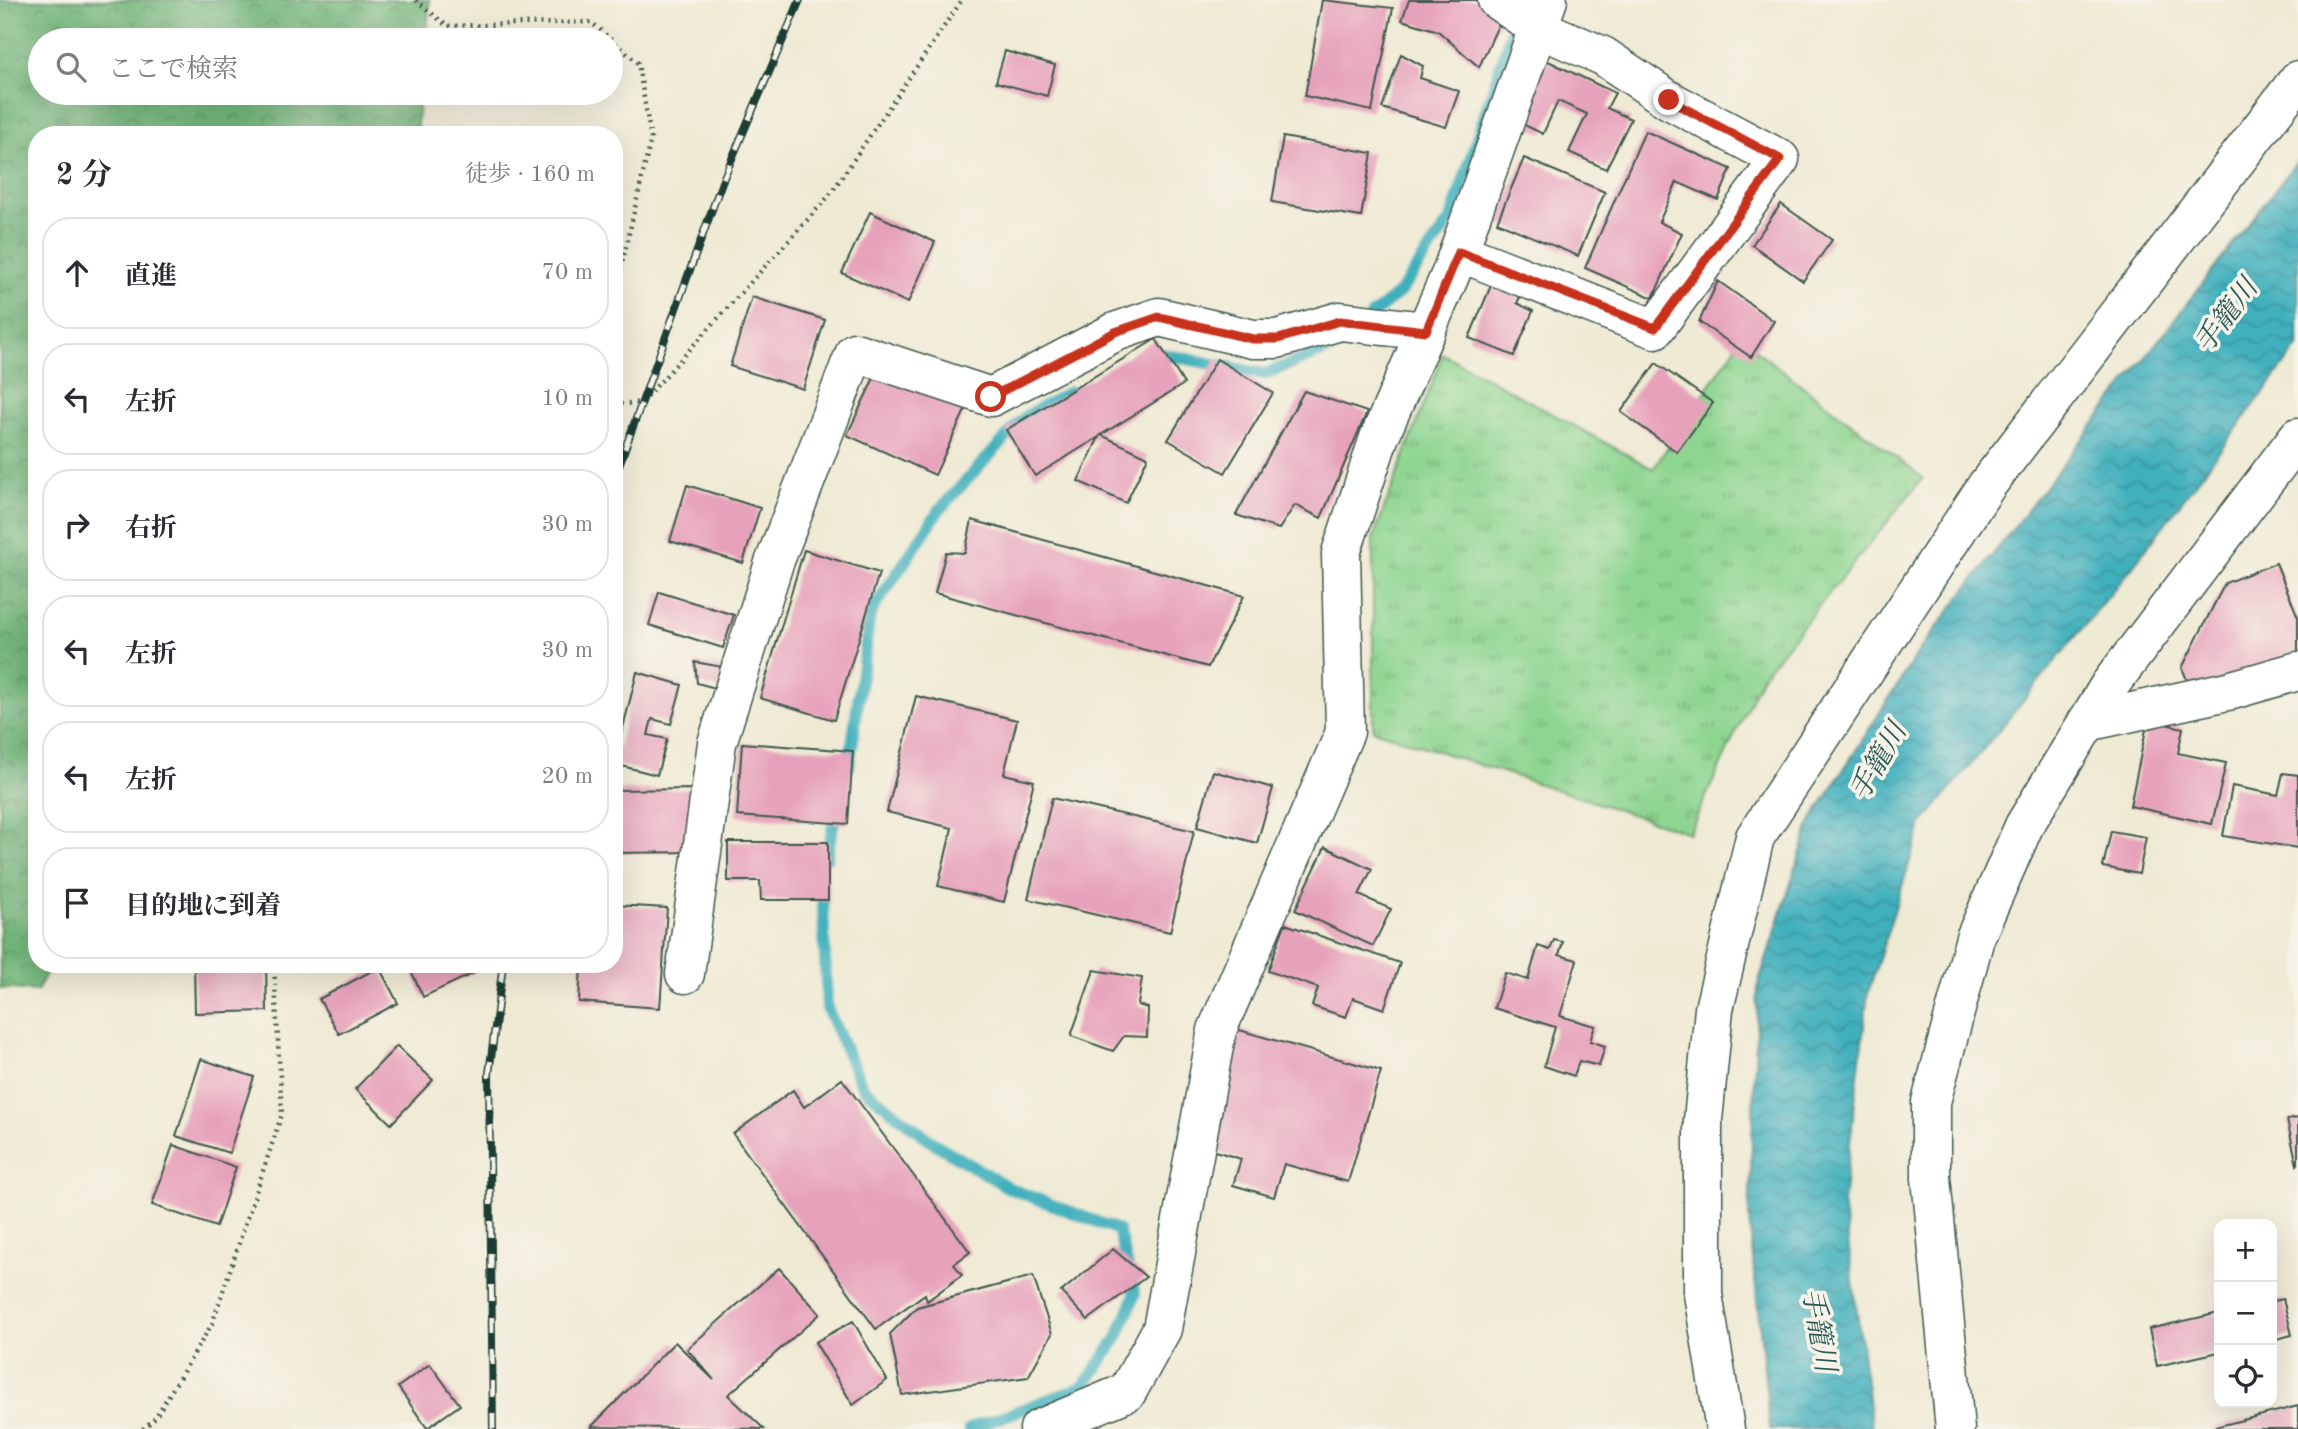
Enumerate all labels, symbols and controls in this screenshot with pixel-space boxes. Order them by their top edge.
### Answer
search box [28,28,623,105]
icon: search [52,48,90,86]
text: ここで検索 [108,57,238,83]
route end [1653,84,1684,115]
text: 2 分 [56,161,112,191]
text: 徒歩 · 160 m [465,163,595,186]
icon: ahead [58,254,96,292]
text: 70 m [542,261,593,284]
text: 直進 [125,264,177,290]
water label: 手籠川 [2189,271,2266,359]
icon: left [58,380,96,418]
route start [975,381,1006,412]
text: 10 m [542,387,593,410]
text: 左折 [125,390,177,416]
icon: right [58,506,96,544]
text: 30 m [542,513,593,536]
text: 右折 [125,516,177,542]
icon: left [58,632,96,670]
text: 30 m [542,639,593,662]
text: 左折 [125,642,177,668]
water label: 手籠川 [1844,715,1914,806]
icon: left [58,758,96,796]
text: 20 m [542,765,593,788]
text: 左折 [125,768,177,794]
icon: arrive [58,884,96,922]
text: 目的地に到着 [125,894,281,920]
map controls [2214,1219,2277,1408]
button: + [2214,1219,2277,1282]
button: − [2214,1282,2277,1345]
water label: 手籠川 [1796,1286,1842,1377]
button: locate [2214,1345,2277,1408]

